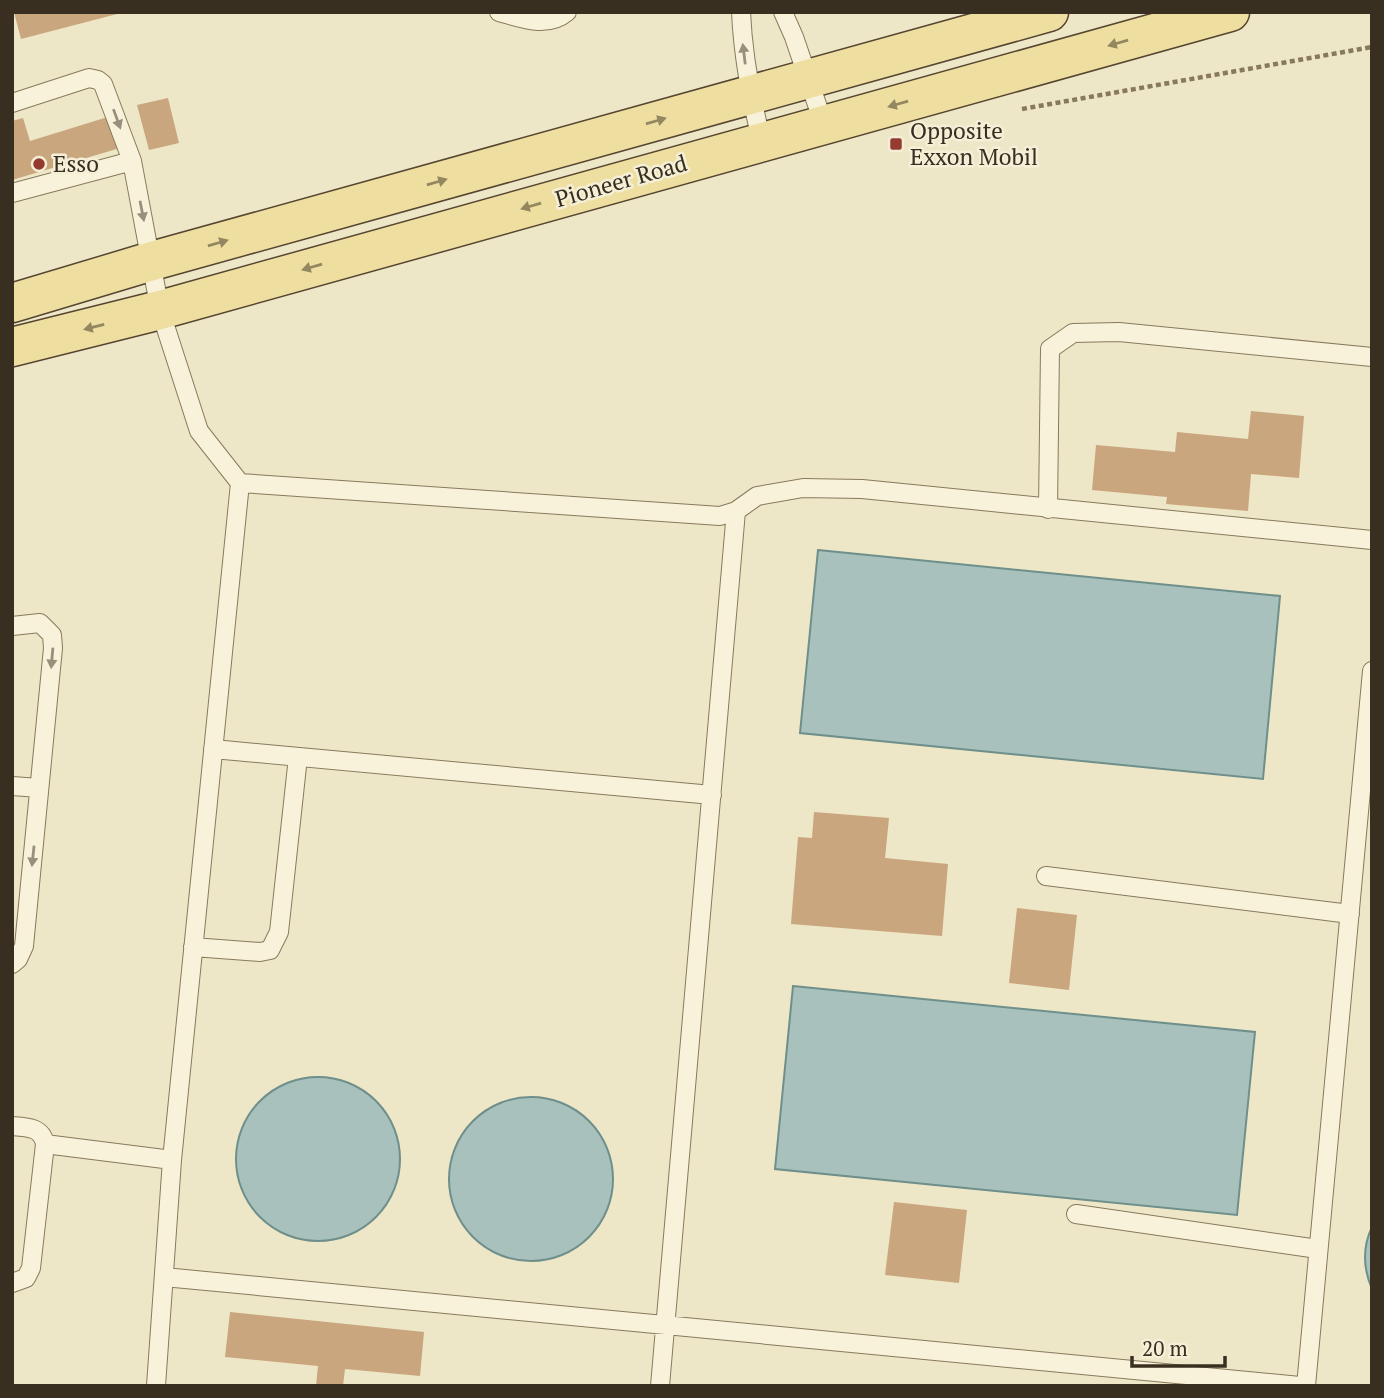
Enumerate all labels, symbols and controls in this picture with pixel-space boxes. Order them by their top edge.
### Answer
one-way arrow [1106,38,1128,49]
one-way arrow [738,43,749,65]
one-way arrow [887,99,909,110]
one-way arrow [112,109,123,130]
one-way arrow [645,115,667,126]
place label: Opposite Exxon Mobil [910,115,1038,172]
marker: Opposite Exxon Mobil [888,136,904,152]
street label: Pioneer Road [551,147,691,214]
place label: Esso [53,148,99,179]
marker: Esso [31,156,47,172]
one-way arrow [427,176,448,186]
one-way arrow [137,200,148,222]
one-way arrow [521,202,542,212]
one-way arrow [208,237,229,247]
one-way arrow [301,263,322,273]
one-way arrow [83,322,105,333]
one-way arrow [46,648,57,670]
one-way arrow [27,846,38,868]
scale bar [1132,1324,1225,1368]
text: 20 m [1142,1334,1188,1362]

